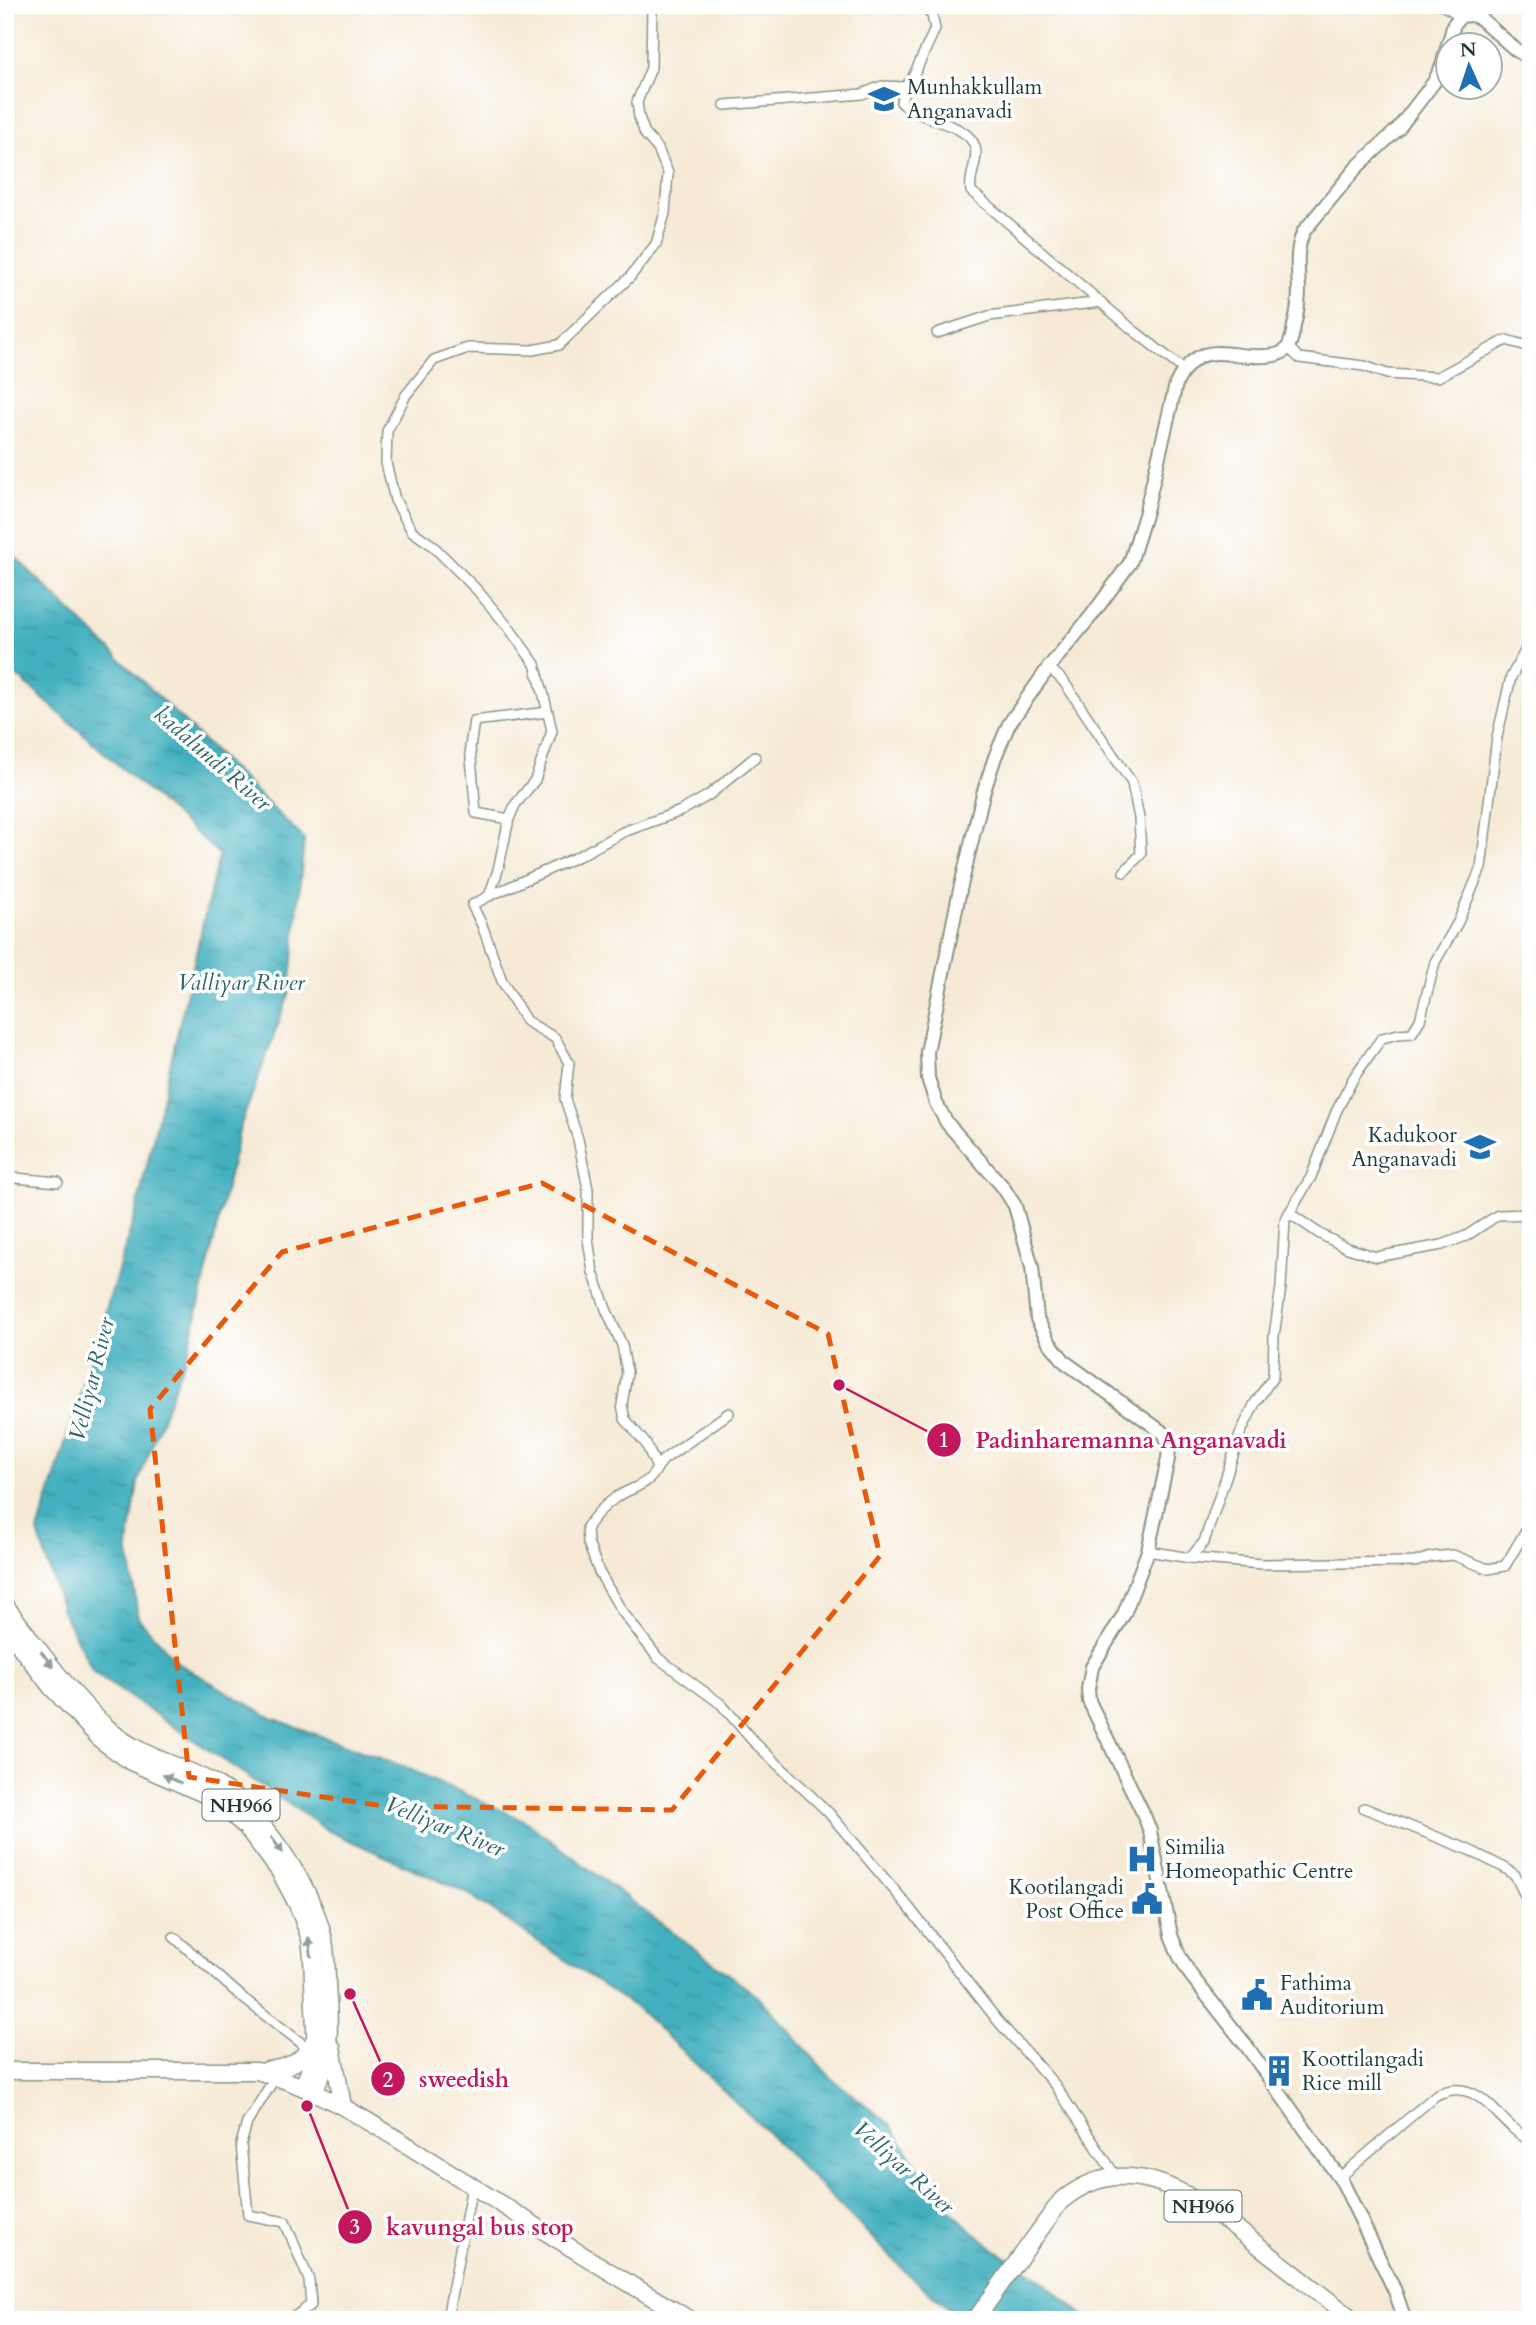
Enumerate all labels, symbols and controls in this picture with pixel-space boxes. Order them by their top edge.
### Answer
north arrow [1434,32,1504,102]
text: N [1459,37,1478,63]
place label: Munhakkullam Anganavadi [907,73,1043,126]
school or university icon: Munhakkullam Anganavadi [867,82,901,116]
water label: kadalundi River [148,699,279,819]
water label: Valliyar River [177,967,306,998]
place label: Kadukoor Anganavadi [1351,1121,1457,1174]
school or university icon: Kadukoor Anganavadi [1463,1130,1497,1164]
water label: Velliyar River [61,1313,122,1444]
callout: Padinharemanna Anganavadi [926,1418,1300,1462]
text: Padinharemanna Anganavadi [975,1425,1287,1456]
text: 1 [939,1426,949,1455]
one-way arrow [39,1650,54,1668]
one-way arrow [161,1773,182,1784]
water label: Velliyar River [380,1788,511,1865]
road number: NH966 [202,1789,280,1820]
place label: Similia Homeopathic Centre [1165,1833,1353,1886]
one-way arrow [269,1836,283,1854]
hospital icon: Similia Homeopathic Centre [1125,1842,1159,1876]
place label: Kootilangadi Post Office [1009,1873,1124,1926]
public building icon: Kootilangadi Post Office [1130,1882,1164,1916]
one-way arrow [304,1936,315,1958]
place label: Fathima Auditorium [1280,1969,1385,2022]
public building icon: Fathima Auditorium [1240,1978,1274,2012]
place label: Koottilangadi Rice mill [1302,2045,1424,2098]
building icon: Koottilangadi Rice mill [1262,2054,1296,2088]
callout: sweedish [370,2057,524,2101]
text: sweedish [419,2064,509,2095]
text: 2 [383,2066,394,2095]
water label: Velliyar River [846,2114,962,2222]
road number: NH966 [1164,2190,1242,2222]
callout: kavungal bus stop [337,2205,588,2249]
text: kavungal bus stop [386,2212,574,2243]
text: 3 [350,2213,360,2242]

